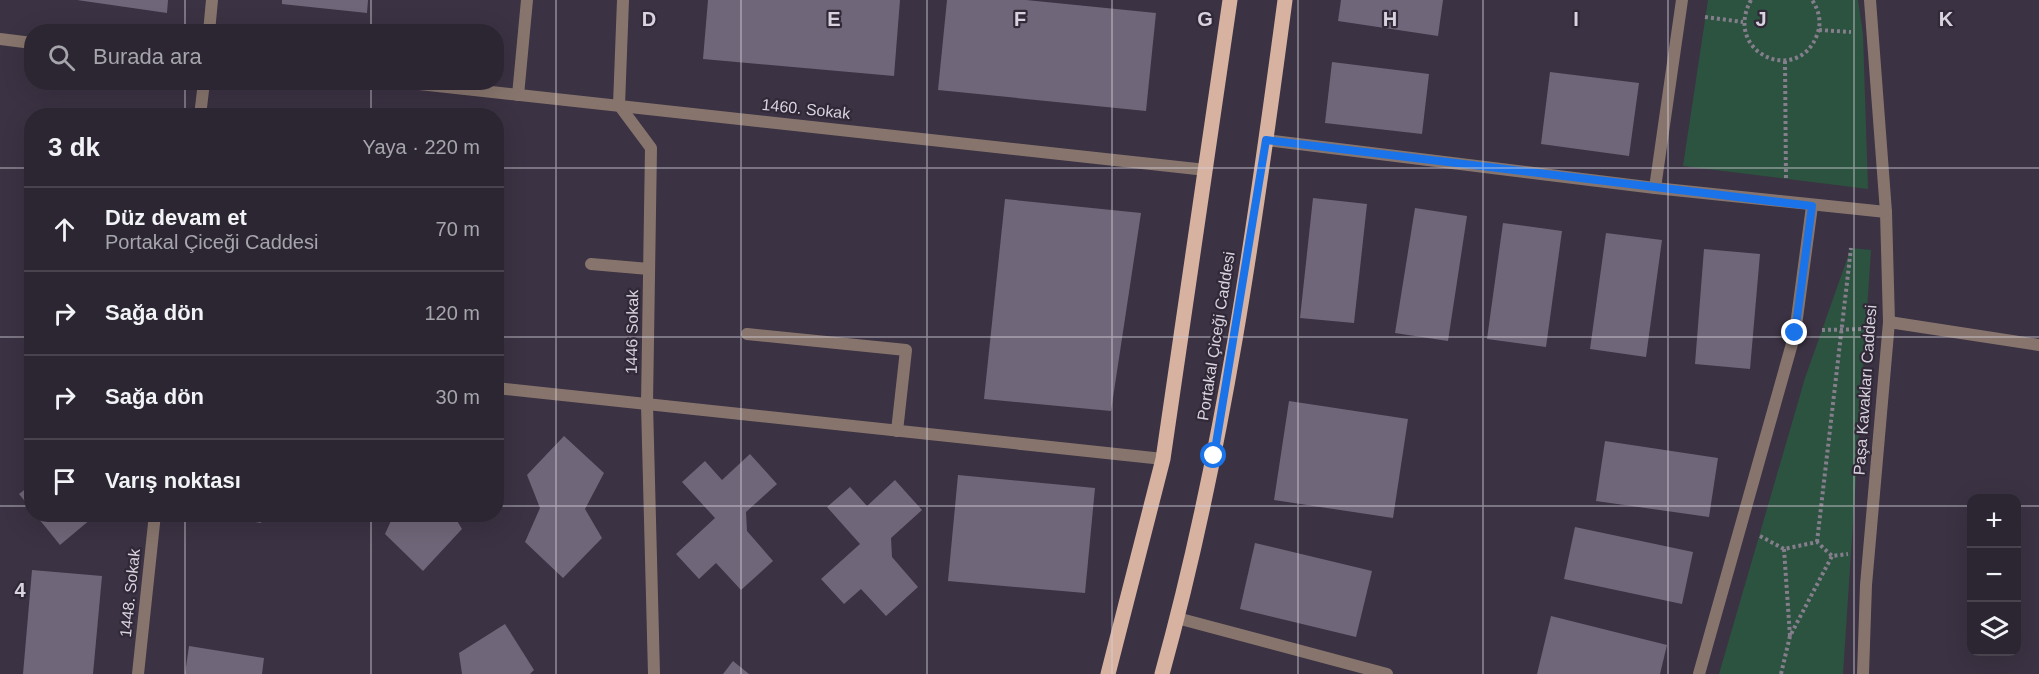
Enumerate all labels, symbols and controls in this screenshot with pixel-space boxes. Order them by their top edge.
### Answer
text: D [642,8,656,30]
text: E [827,8,841,30]
text: F [1014,8,1026,30]
text: G [1197,8,1213,30]
text: H [1383,8,1397,30]
text: I [1573,8,1579,30]
text: J [1755,8,1767,30]
text: K [1939,8,1954,30]
search box [24,24,504,90]
icon: search [45,41,78,74]
text: Burada ara [93,44,202,69]
street label: 1460. Sokak [761,96,852,122]
text: 3 dk [48,132,100,162]
text: Yaya · 220 m [363,136,480,158]
text: Düz devam et [105,205,247,230]
icon: ahead [48,213,81,246]
text: 70 m [436,218,480,240]
text: Portakal Çiceği Caddesi [105,231,318,253]
street label: Portakal Çiceği Caddesi [1194,250,1238,422]
street label: 1446 Sokak [623,289,641,374]
icon: right [48,297,81,330]
text: Sağa dön [105,300,204,325]
text: 120 m [424,302,480,324]
street label: Paşa Kavakları Caddesi [1851,304,1879,476]
route end [1781,319,1807,345]
icon: right [48,381,81,414]
text: Sağa dön [105,384,204,409]
text: 30 m [436,386,480,408]
route start [1200,442,1226,468]
icon: arrive [48,465,81,498]
text: Varış noktası [105,468,241,493]
map controls [1967,494,2021,656]
button: + [1967,494,2021,548]
street label: 1448. Sokak [117,547,143,638]
button: − [1967,548,2021,602]
text: 4 [14,579,26,601]
button: layers [1967,602,2021,656]

